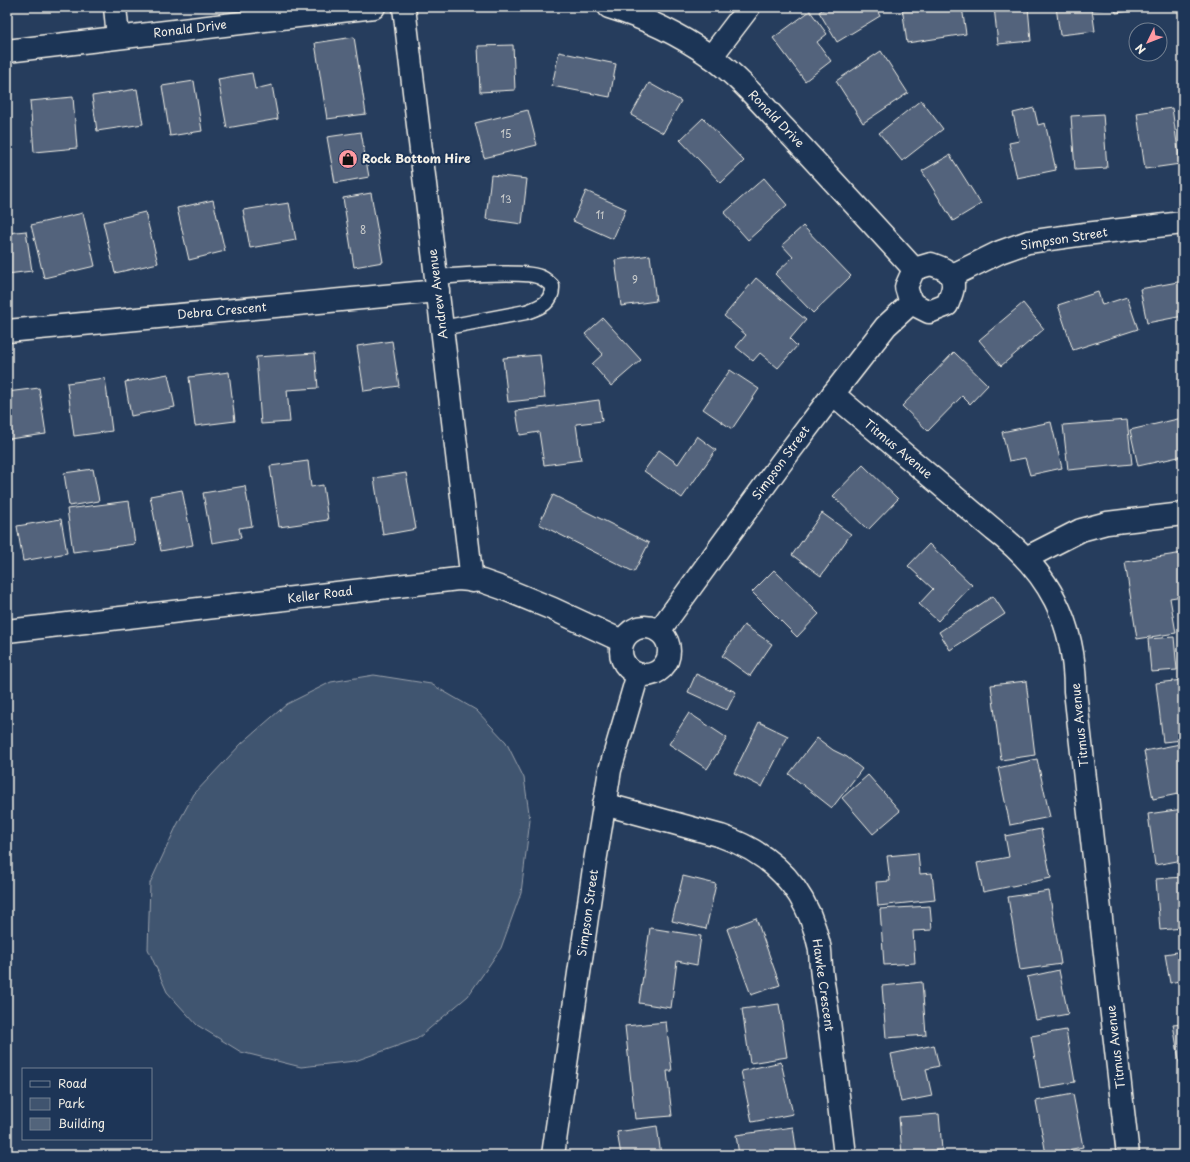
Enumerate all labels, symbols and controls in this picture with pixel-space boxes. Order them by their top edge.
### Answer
street label: Ronald Drive [152,15,228,41]
north arrow [1128,22,1168,62]
text: N [1131,40,1150,58]
street label: Ronald Drive [745,85,809,151]
house number: 15 [501,126,511,141]
shop icon: Rock Bottom Hire [337,148,359,170]
place label: Rock Bottom Hire [362,149,471,167]
house number: 13 [500,191,512,206]
house number: 11 [596,207,604,222]
house number: 8 [360,222,366,237]
street label: Simpson Street [1019,222,1109,254]
street label: Andrew Avenue [423,248,451,340]
house number: 9 [632,272,638,287]
street label: Debra Crescent [177,297,267,323]
street label: Titmus Avenue [861,414,937,482]
street label: Simpson Street [747,422,813,503]
street label: Keller Road [286,581,353,607]
street label: Titmus Avenue [1066,682,1092,768]
street label: Simpson Street [572,868,602,958]
street label: Hawke Crescent [809,937,839,1032]
street label: Titmus Avenue [1101,1004,1129,1090]
legend [22,1068,152,1140]
text: Road [58,1074,87,1092]
text: Park [58,1094,85,1112]
text: Building [58,1114,105,1132]

